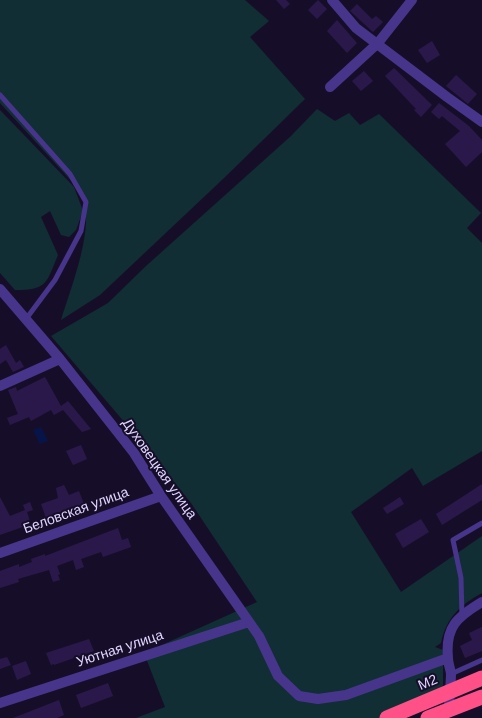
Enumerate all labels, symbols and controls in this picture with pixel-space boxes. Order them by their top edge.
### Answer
street label: Духовецкая улица [118,416,200,522]
street label: Беловская улица [21,484,131,538]
street label: Уютная улица [74,627,166,671]
street label: М2 [416,671,440,695]

